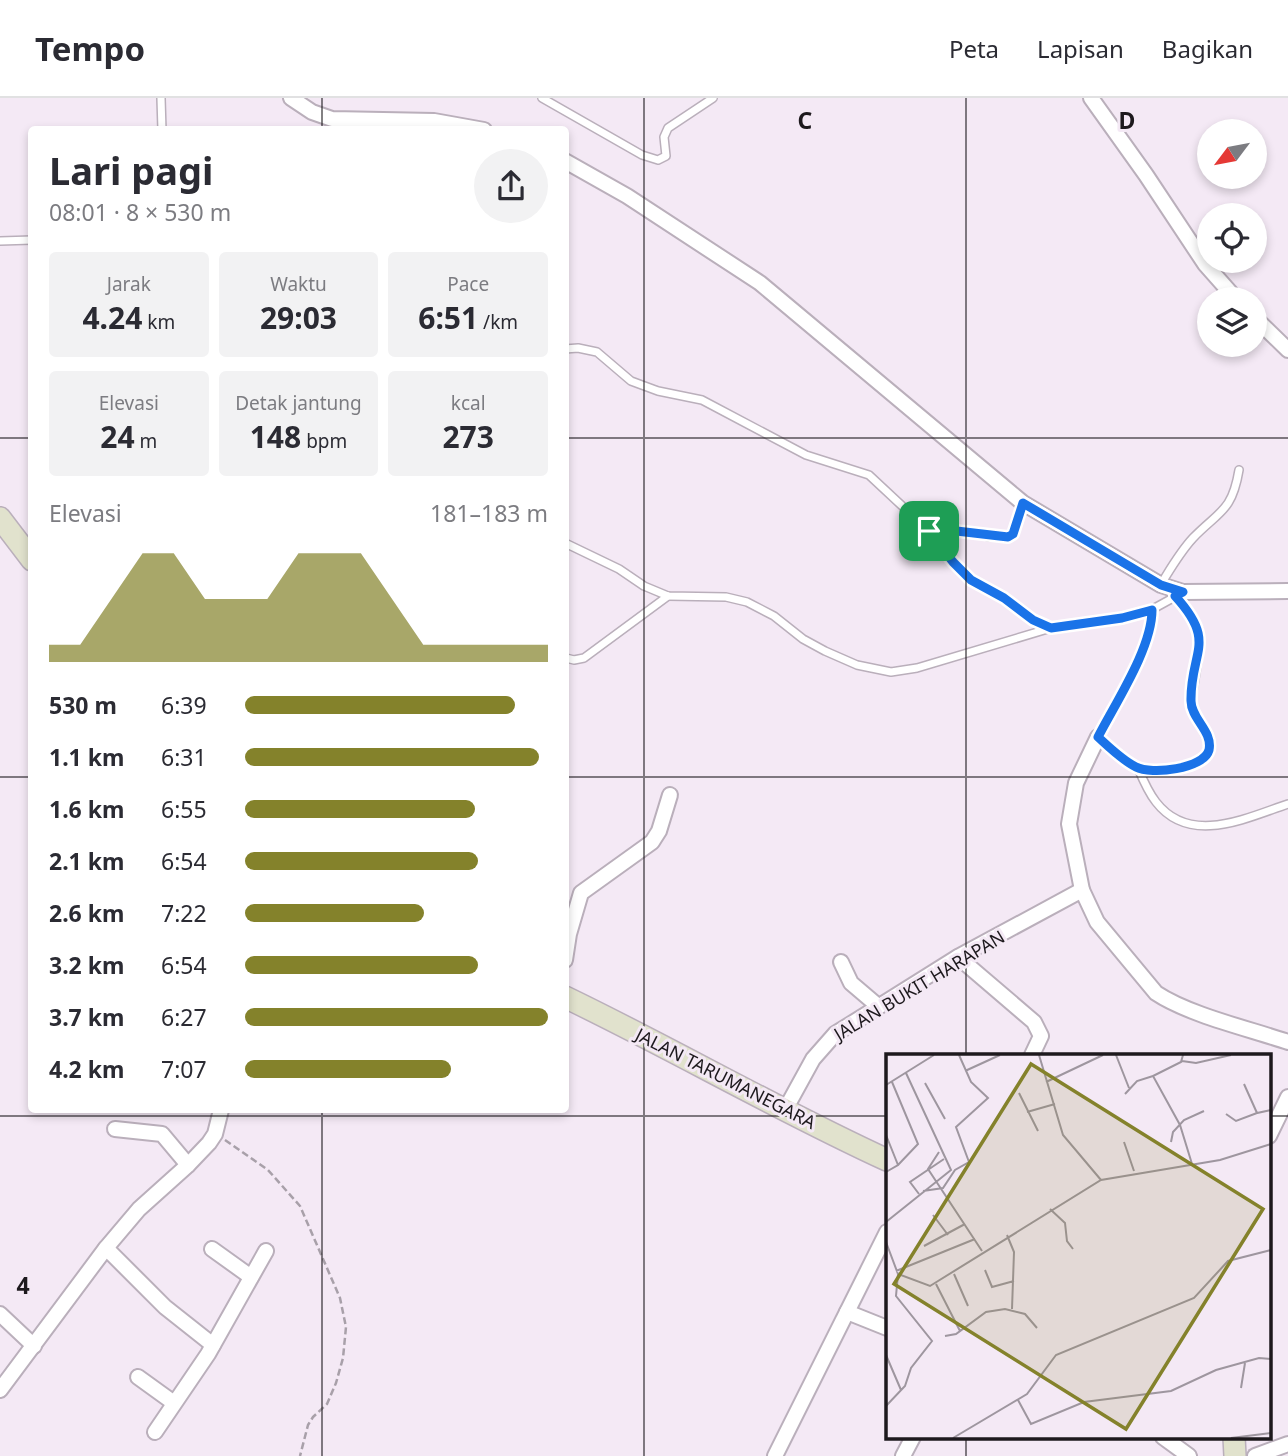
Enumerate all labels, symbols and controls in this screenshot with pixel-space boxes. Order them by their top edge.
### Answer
text: Tempo [35,26,145,71]
text: Peta [949,32,999,65]
text: Lapisan [1037,32,1124,65]
text: Bagikan [1162,32,1253,65]
text: C [798,104,813,136]
text: D [1119,104,1135,136]
north arrow [1197,119,1267,189]
map controls [1197,119,1267,357]
text: Lari pagi [49,144,213,196]
button: share [474,149,548,223]
text: 08:01 · 8 × 530 m [49,196,231,228]
button: locate [1197,203,1267,273]
text: Jarak [107,271,151,297]
text: Waktu [270,271,327,297]
text: Pace [447,271,489,297]
button: layers [1197,287,1267,357]
text: 4.24 [82,297,142,338]
text: 29:03 [260,297,337,338]
text: 6:51 [418,297,478,338]
text: km [142,309,175,335]
text: /km [478,309,518,335]
text: Elevasi [99,390,159,416]
text: Detak jantung [235,390,362,416]
text: kcal [451,390,486,416]
text: 24 [100,416,135,457]
text: 148 [250,416,301,457]
text: 273 [442,416,494,457]
text: m [135,428,157,454]
text: bpm [301,428,347,454]
text: Elevasi [49,497,122,529]
text: 181–183 m [430,497,548,529]
pin [899,501,959,561]
icon: arrive [910,512,948,550]
text: 530 m [49,689,117,721]
text: 6:39 [161,689,207,721]
text: 1.1 km [49,741,124,773]
text: 6:31 [161,741,207,773]
text: 1.6 km [49,793,124,825]
text: 6:55 [161,793,207,825]
text: 2.1 km [49,845,124,877]
text: 6:54 [161,845,207,877]
text: 2.6 km [49,897,124,929]
text: 7:22 [161,897,207,929]
street label: JALAN BUKIT HARAPAN [827,924,1009,1047]
text: 3.2 km [49,949,124,981]
text: 6:54 [161,949,207,981]
text: 3.7 km [49,1001,124,1033]
text: 6:27 [161,1001,207,1033]
street label: JALAN TARUMANEGARA [630,1021,821,1134]
text: 4.2 km [49,1053,124,1085]
text: 7:07 [161,1053,207,1085]
inset map [886,1054,1270,1438]
text: 4 [16,1269,30,1301]

